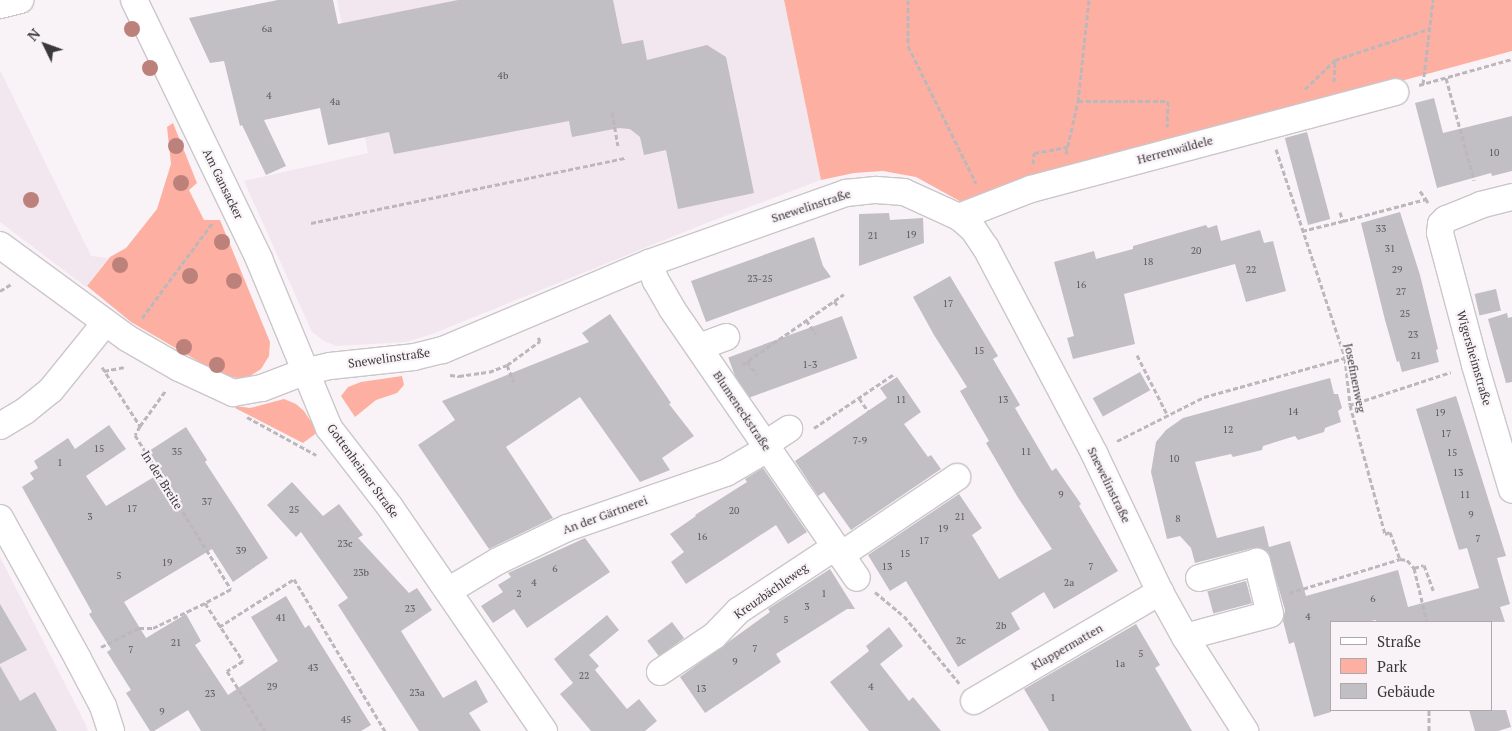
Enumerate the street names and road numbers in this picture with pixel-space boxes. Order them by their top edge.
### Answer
street label: Herrenwäldele [1136,133,1214,167]
street label: Am Gansacker [200,146,246,222]
street label: Snewelinstraße [770,186,852,226]
street label: Wigersheimstraße [1454,309,1494,407]
street label: Josefinenweg [1341,342,1369,414]
street label: Snewelinstraße [347,345,431,371]
street label: Blumeneckstraße [710,368,774,454]
street label: Gottenheimer Straße [324,421,402,521]
street label: Snewelinstraße [1084,445,1134,525]
street label: In der Breite [138,448,186,512]
street label: An der Gärtnerei [561,493,649,537]
street label: Kreuzbächleweg [731,560,811,622]
street label: Klappermatten [1029,621,1105,673]

